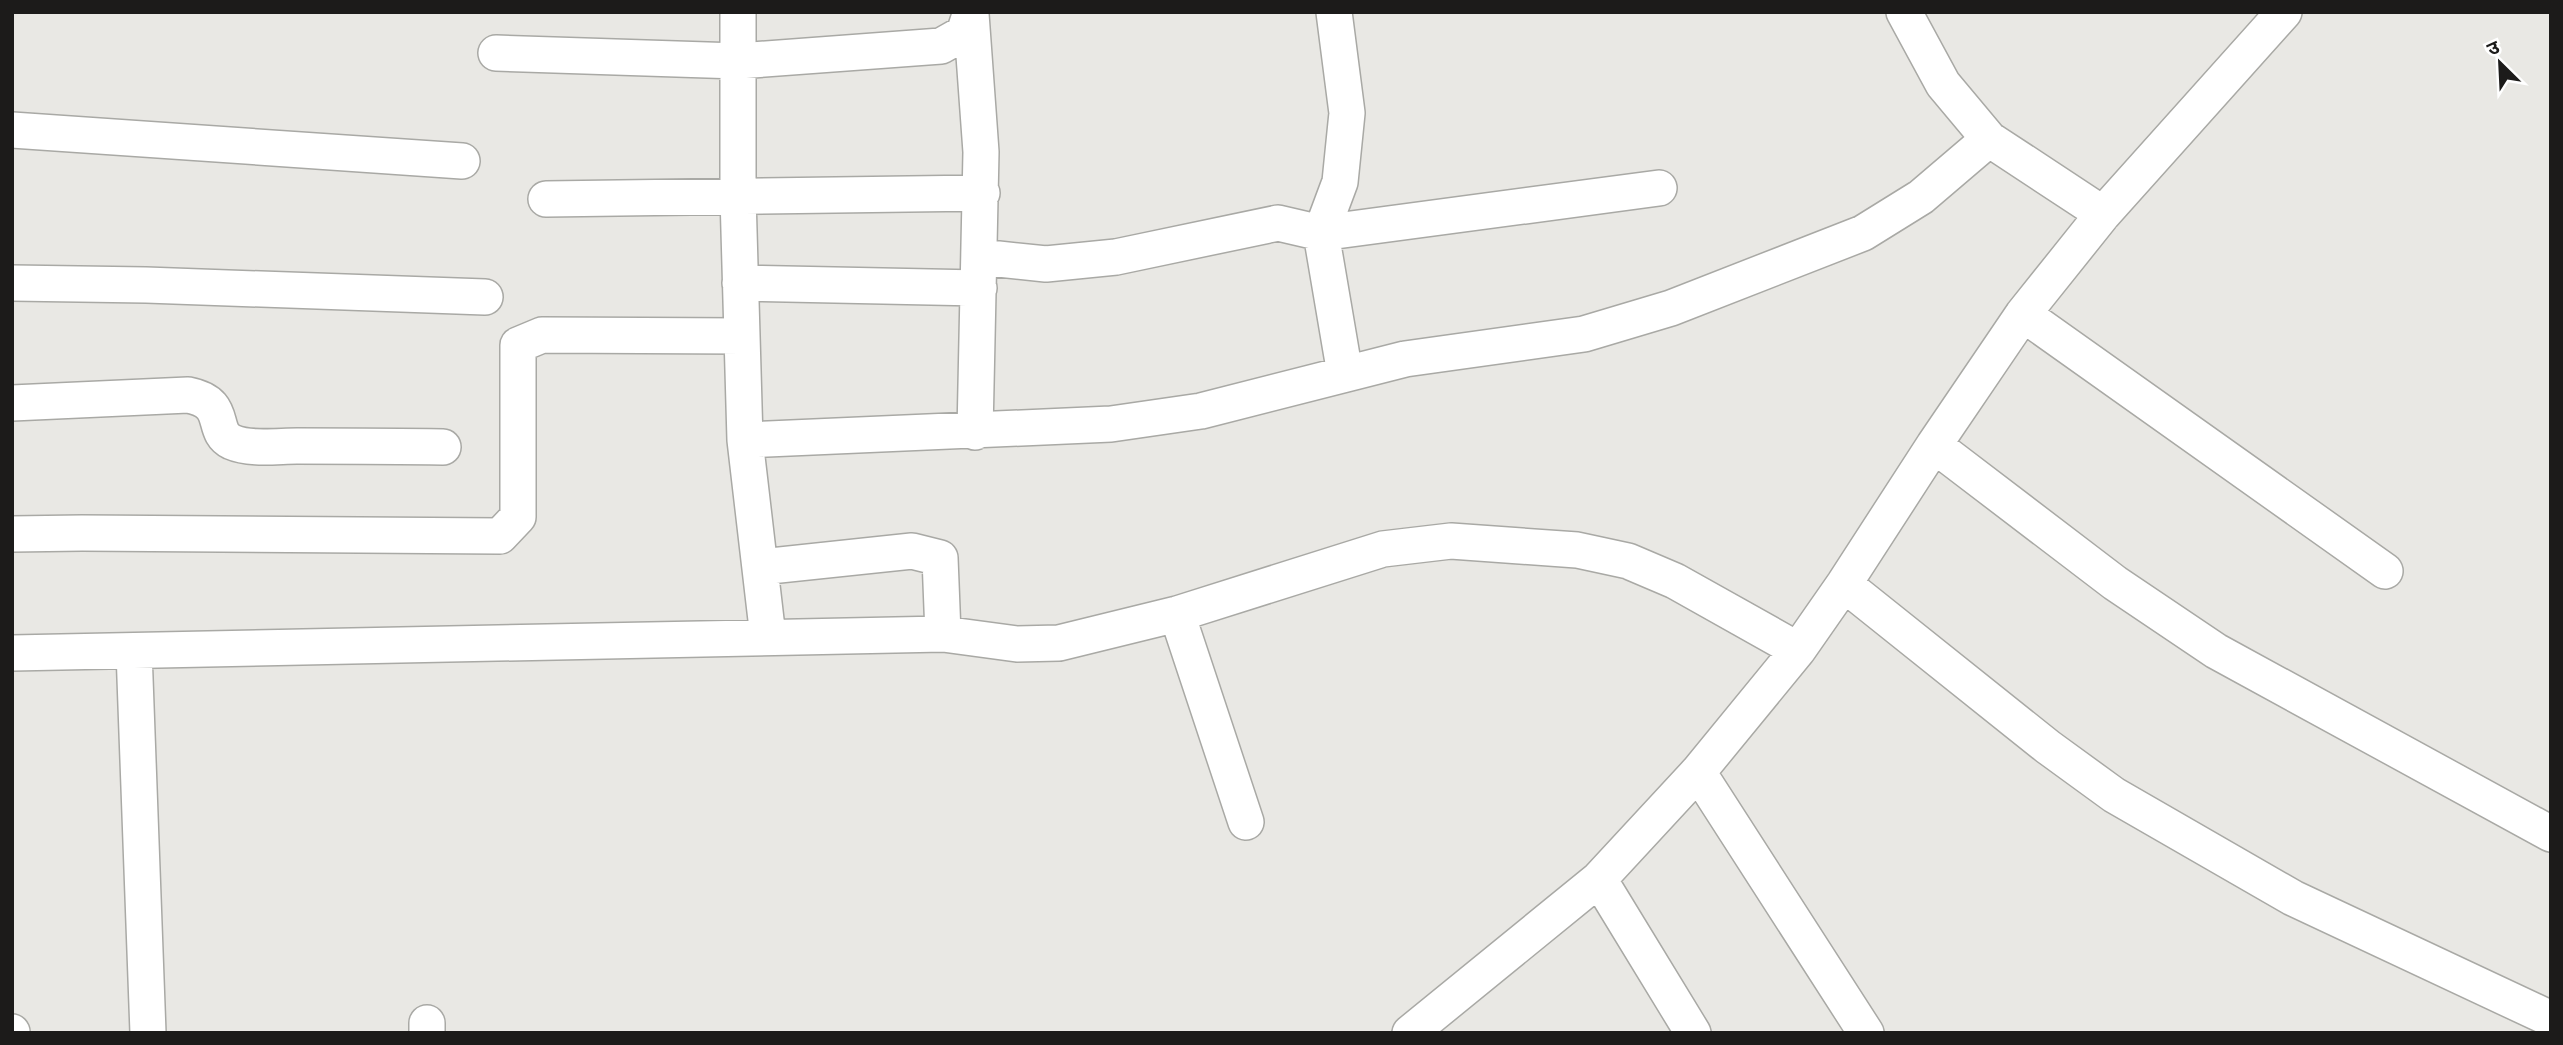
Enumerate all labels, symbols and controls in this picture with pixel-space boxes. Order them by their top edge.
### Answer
north arrow [2465,28,2535,98]
text: उ [2484,35,2504,61]

